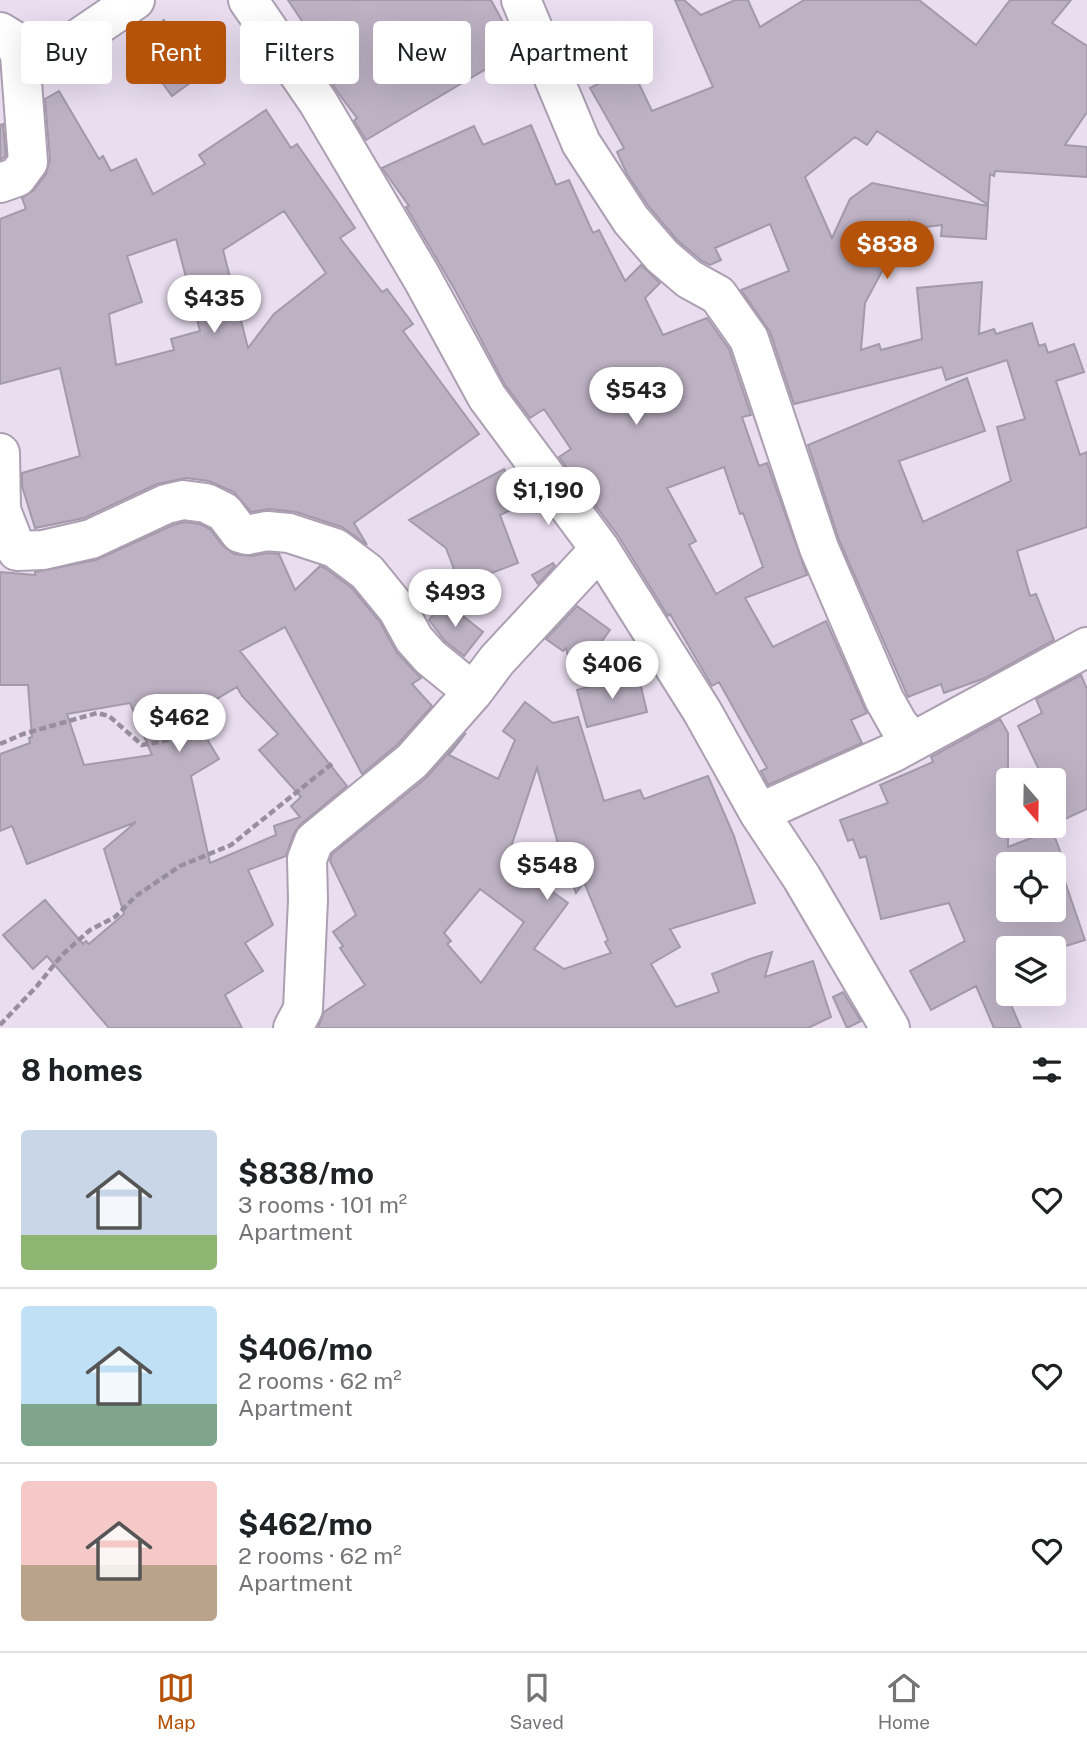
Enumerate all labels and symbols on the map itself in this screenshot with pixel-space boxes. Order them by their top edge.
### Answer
pin: $838 [846,222,928,281]
pin: $435 [173,276,255,335]
pin: $543 [595,368,677,427]
pin: $1,190 [491,468,605,527]
pin: $493 [414,570,496,629]
pin: $406 [571,642,653,701]
pin: $462 [138,694,220,754]
north arrow [996,768,1066,838]
pin: $548 [506,842,588,902]

